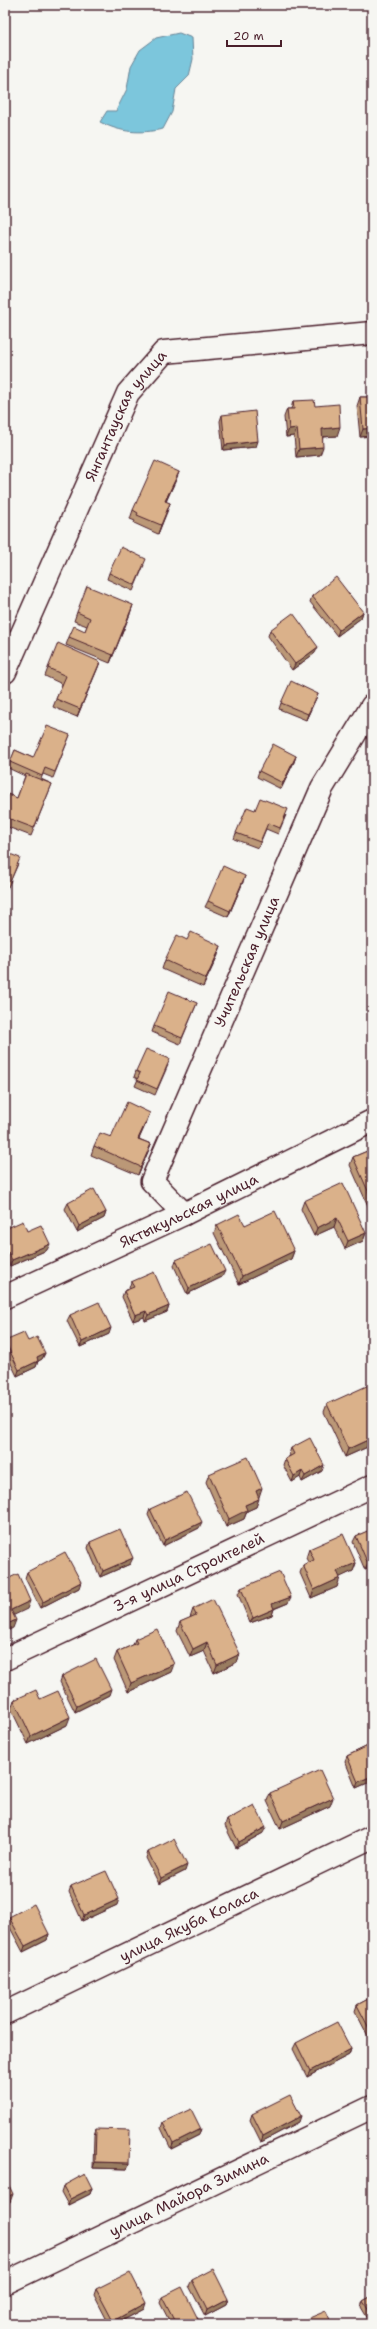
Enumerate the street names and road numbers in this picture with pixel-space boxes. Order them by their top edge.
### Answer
street label: Янгантауская улица [80,345,172,485]
street label: Учительская улица [210,892,284,1030]
street label: Яктыкульская улица [116,1169,262,1252]
street label: 3-я улица Строителей [110,1528,268,1617]
street label: улица Якуба Коласа [116,1883,262,1967]
street label: улица Майора Зимина [106,2148,272,2242]

